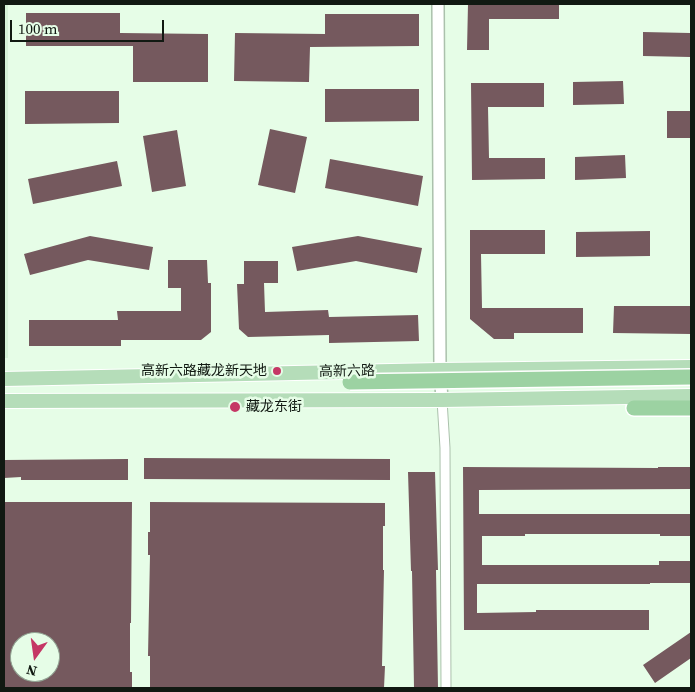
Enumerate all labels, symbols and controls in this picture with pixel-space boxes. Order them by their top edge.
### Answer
scale bar [12,10,166,42]
text: 100 m [18,18,58,39]
place label: 高新六路藏龙新天地 [141,363,267,379]
street label: 高新六路 [319,363,375,381]
marker: 高新六路藏龙新天地 [271,365,283,377]
place label: 藏龙东街 [246,399,302,415]
marker: 藏龙东街 [228,400,242,414]
north arrow [10,632,60,682]
text: N [24,660,39,682]

